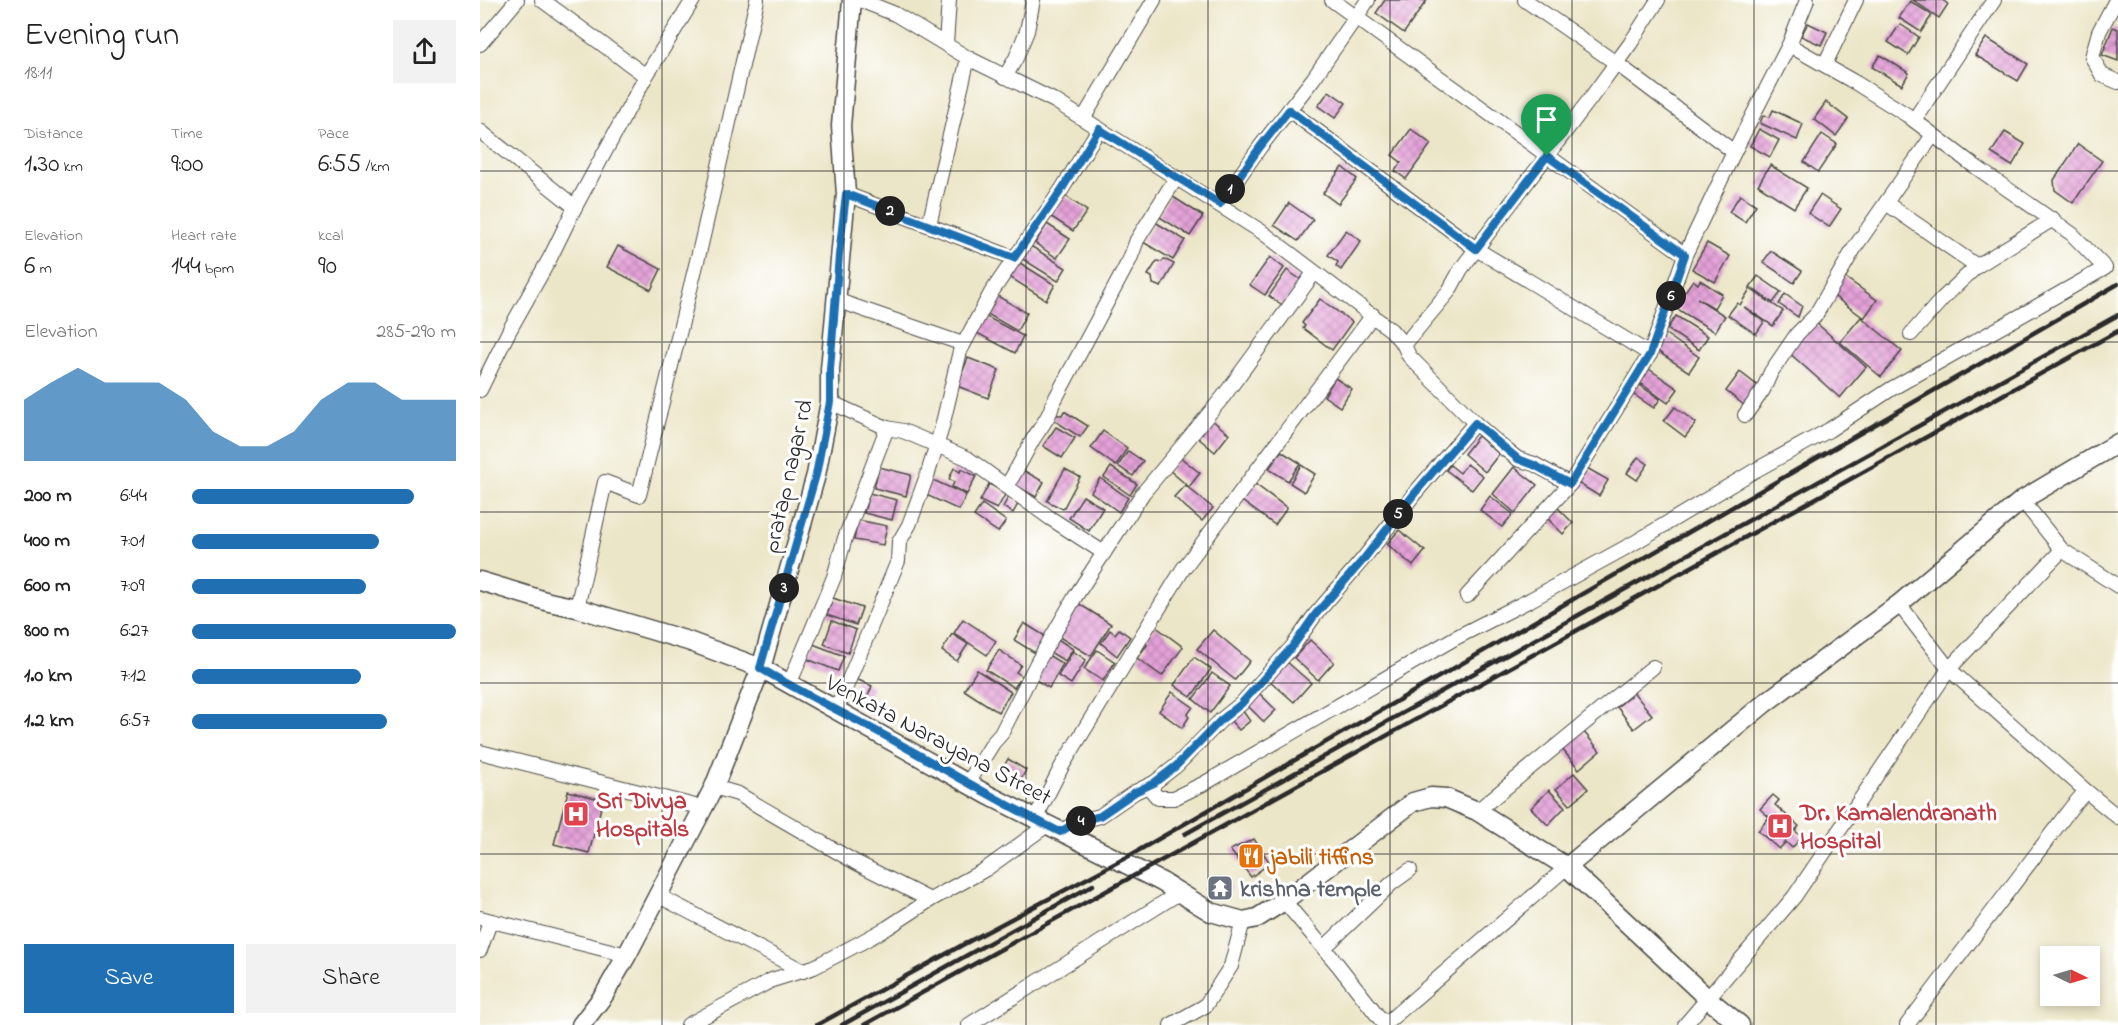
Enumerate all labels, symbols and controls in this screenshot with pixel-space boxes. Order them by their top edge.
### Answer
text: Evening run [24,12,179,60]
button: share [393,20,456,83]
text: 18:11 [24,59,52,88]
pin [1521,94,1572,156]
icon: arrive [1530,103,1563,136]
text: Distance [24,122,83,146]
text: Time [171,122,203,146]
text: Pace [318,122,349,146]
text: 1.30 [24,146,60,184]
text: 9:00 [171,146,204,184]
text: 6:55 [318,146,361,184]
text: km [60,155,83,179]
text: /km [361,155,390,179]
pin: 1 [1215,174,1245,204]
text: 1 [1227,177,1233,201]
pin: 2 [875,196,905,226]
text: 2 [886,199,894,223]
text: Elevation [24,224,83,248]
text: Heart rate [171,224,237,248]
text: kcal [318,224,343,248]
text: 6 [24,248,35,286]
text: 144 [171,248,201,286]
text: 90 [318,248,337,286]
text: m [35,257,52,281]
text: bpm [201,257,234,281]
pin: 6 [1656,281,1686,311]
text: 6 [1667,284,1675,308]
text: Elevation [24,318,98,347]
text: 285–290 m [376,318,456,347]
street label: pratap nagar rd [755,396,824,557]
text: 200 m [24,482,72,511]
text: 6:44 [120,482,147,511]
pin: 5 [1383,499,1413,529]
text: 5 [1393,502,1403,526]
text: 400 m [24,527,70,556]
text: 7:01 [120,527,145,556]
text: 600 m [24,572,71,601]
text: 7:09 [120,572,145,601]
pin: 3 [769,573,799,603]
text: 3 [781,576,787,600]
text: 800 m [24,617,69,646]
text: 6:27 [120,617,149,646]
text: 1.0 km [24,662,72,691]
text: 7:12 [120,662,146,691]
street label: Venkata Narayana Street [817,666,1057,817]
text: 1.2 km [24,707,74,736]
text: 6:57 [120,707,150,736]
place label: Sri Divya Hospitals [596,785,689,848]
place label: Dr. Kamalendranath Hospital [1799,797,1997,860]
hospital icon: Sri Divya Hospitals [561,799,591,829]
pin: 4 [1066,806,1096,836]
text: 4 [1078,809,1084,833]
hospital icon: Dr. Kamalendranath Hospital [1765,811,1795,841]
restaurant icon: jabili tiffins [1236,841,1266,871]
place label: jabili tiffins [1266,841,1374,876]
temple icon: krishna temple [1205,873,1235,903]
place label: krishna temple [1240,873,1382,908]
button: Save [24,944,234,1013]
button: Share [246,944,456,1013]
north arrow [2040,946,2100,1006]
map controls [2040,946,2100,1006]

